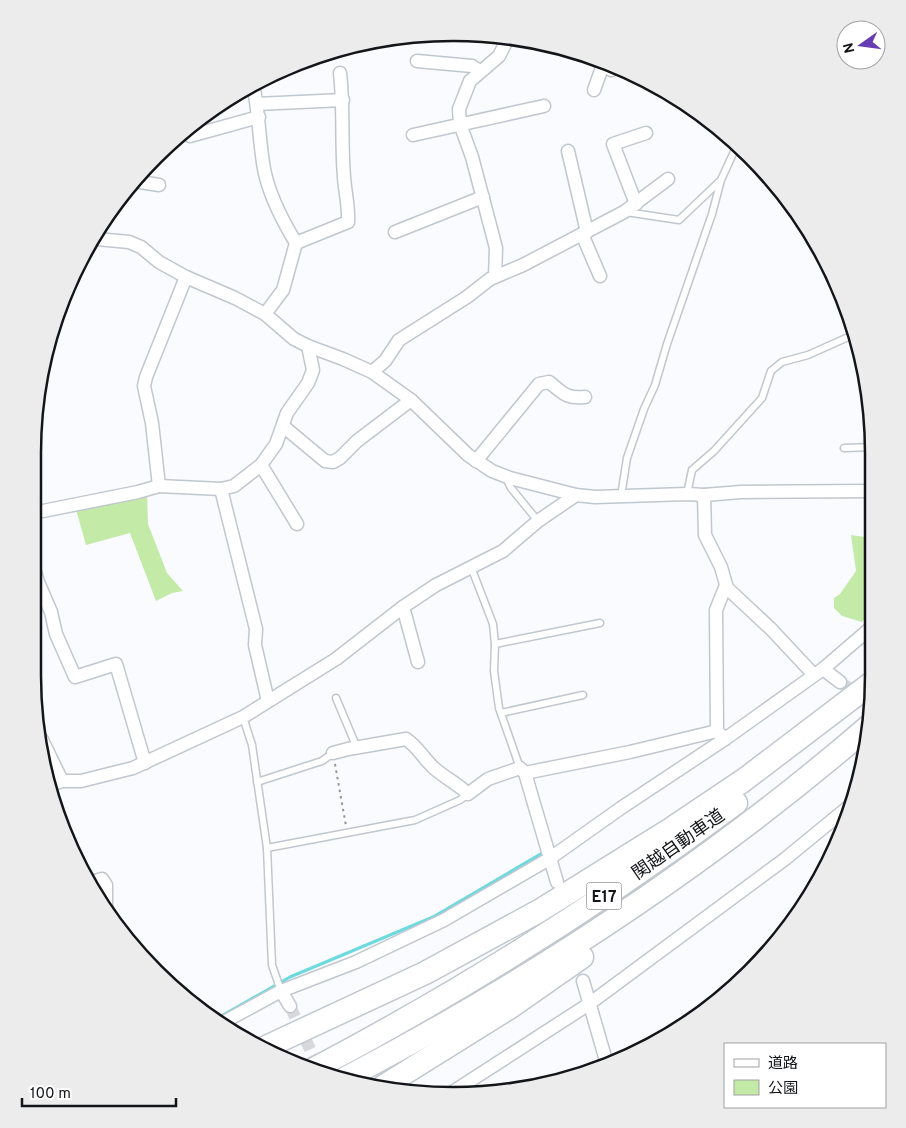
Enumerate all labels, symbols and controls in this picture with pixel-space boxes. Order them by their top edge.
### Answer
north arrow [836,20,886,70]
text: N [840,41,859,55]
street label: 関越自動車道 [628,805,730,886]
road number: E17 [586,882,622,909]
legend [724,1043,886,1108]
text: 道路 [768,1055,798,1074]
scale bar [22,1076,176,1108]
text: 公園 [768,1080,798,1099]
text: 100 m [30,1085,71,1104]

